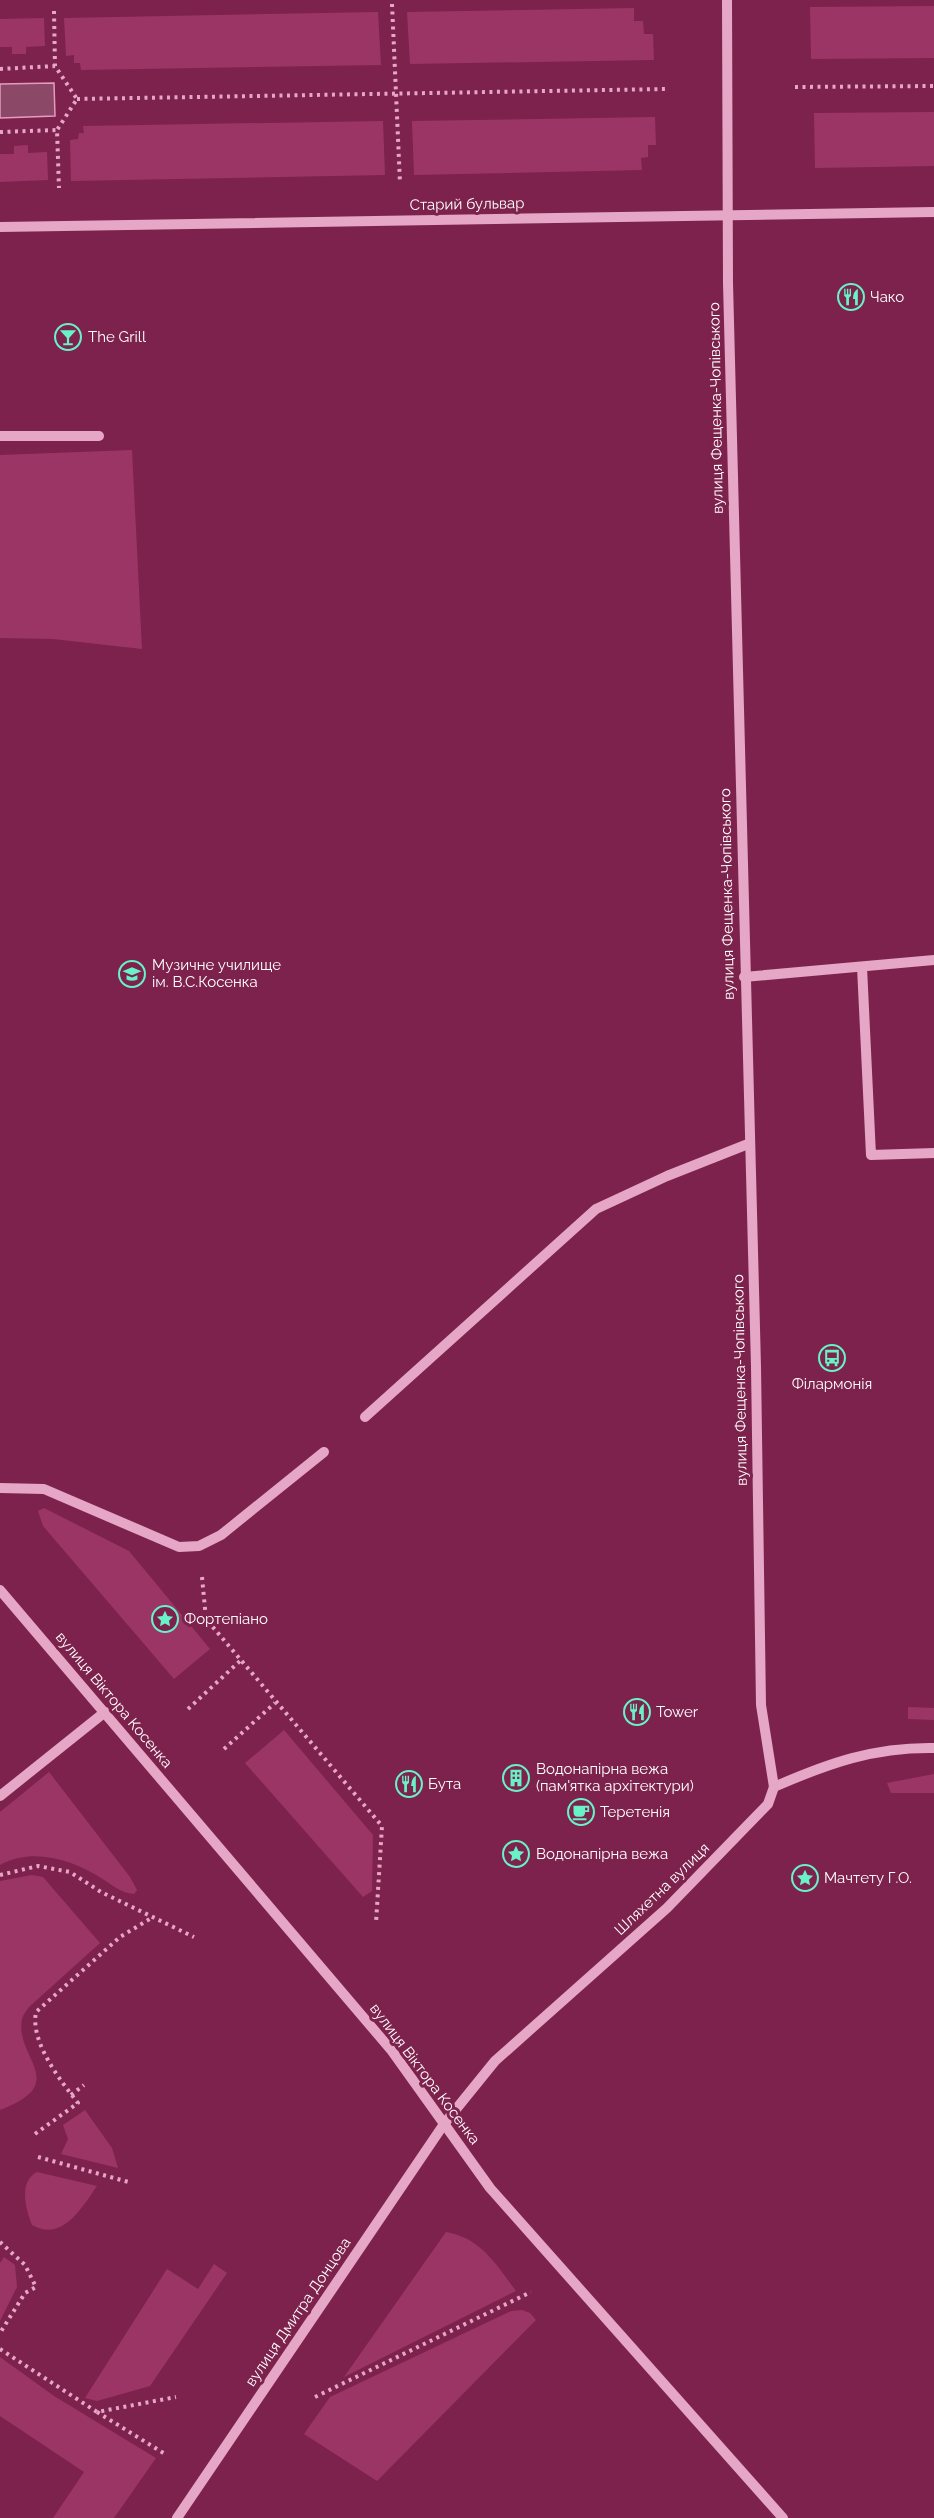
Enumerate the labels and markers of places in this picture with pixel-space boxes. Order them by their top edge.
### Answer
restaurant icon: Чако [836,282,866,312]
place label: Чако [870,288,904,306]
bar icon: The Grill [53,322,83,352]
place label: The Grill [88,328,147,346]
place label: Музичне училище ім. В.С.Косенка [152,956,281,991]
school or university icon: Музичне училище ім. В.С.Косенка [117,959,147,989]
bus stop icon: Філармонія [817,1343,847,1373]
place label: Філармонія [792,1375,872,1393]
place icon: Фортепіано [150,1604,180,1634]
place label: Фортепіано [184,1610,268,1628]
restaurant icon: Tower [622,1697,652,1727]
place label: Tower [656,1703,699,1721]
place label: Водонапірна вежа (пам'ятка архітектури) [536,1760,694,1795]
building icon: Водонапірна вежа (пам'ятка архітектури) [501,1763,531,1793]
restaurant icon: Бута [394,1769,424,1799]
place label: Бута [428,1775,461,1793]
cafe icon: Теретенія [566,1797,596,1827]
place label: Теретенія [600,1803,670,1821]
place icon: Водонапірна вежа [501,1839,531,1869]
place label: Водонапірна вежа [536,1845,668,1863]
place icon: Мачтету Г.О. [790,1863,820,1893]
place label: Мачтету Г.О. [824,1869,912,1887]

